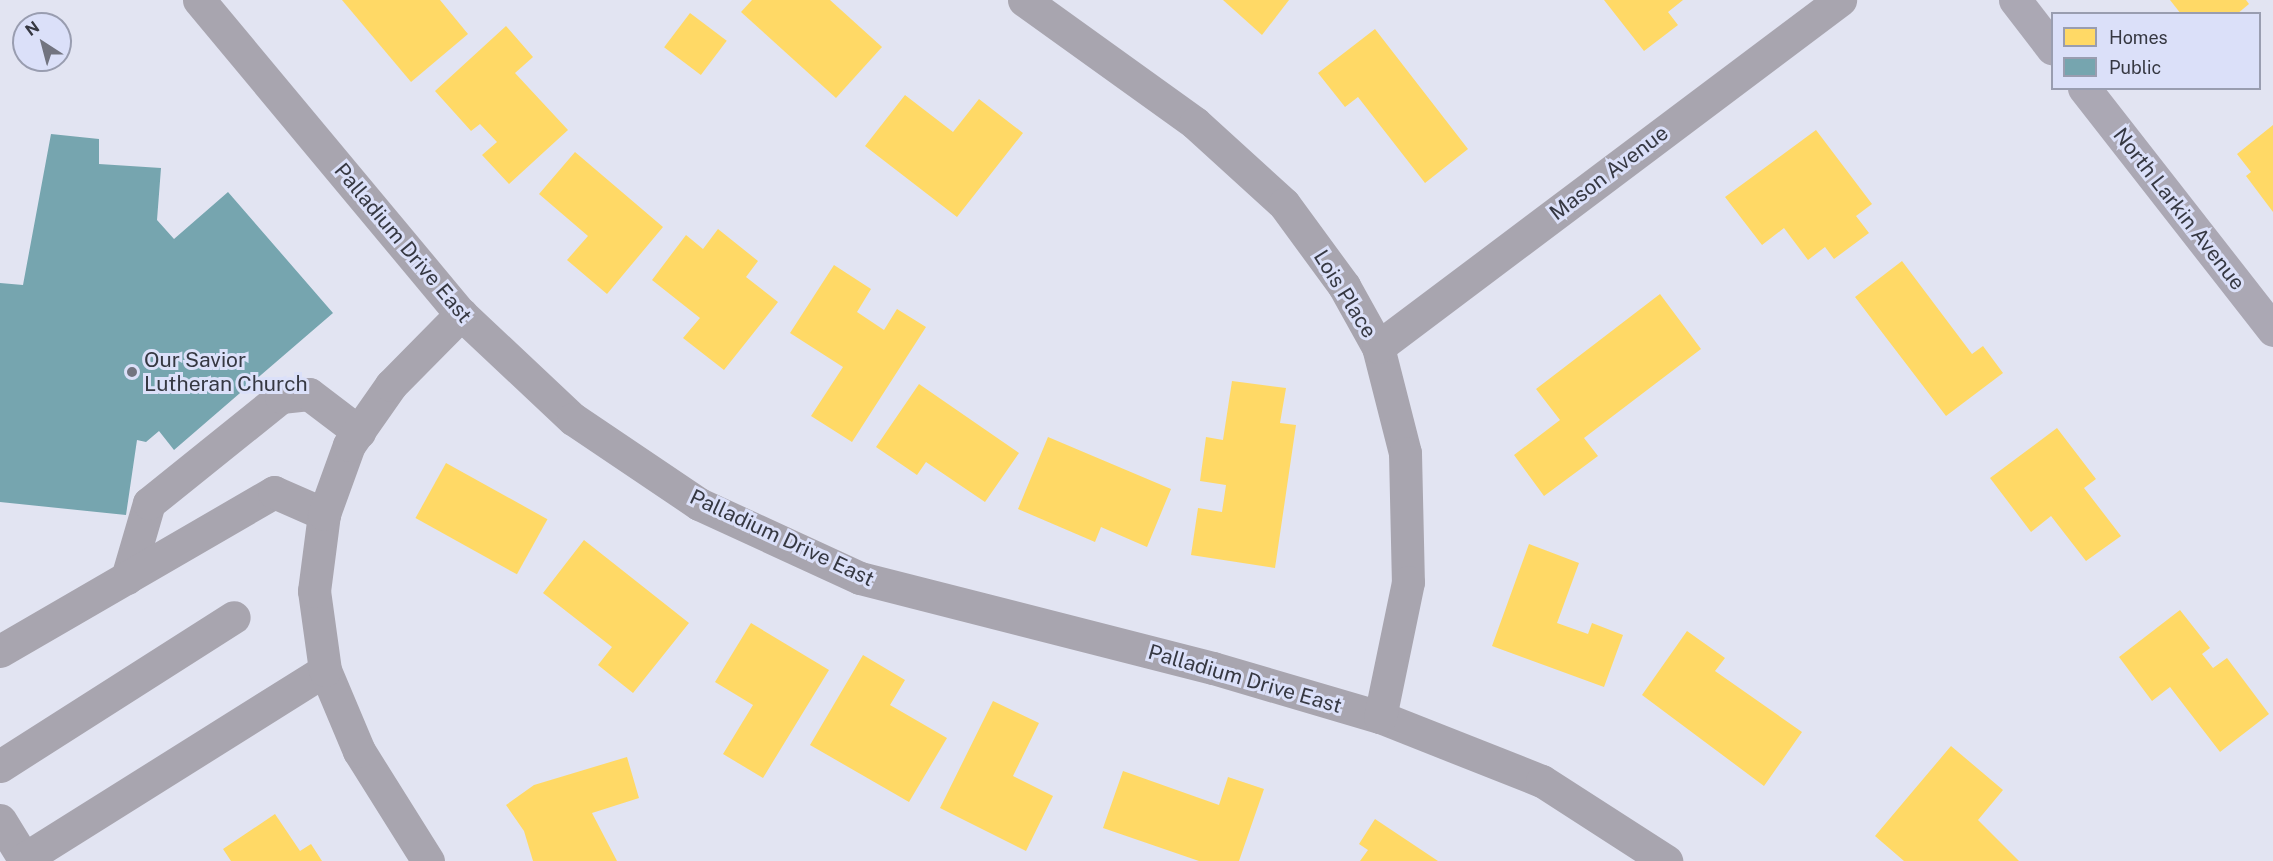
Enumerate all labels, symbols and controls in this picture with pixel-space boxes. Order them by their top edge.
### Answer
north arrow [12,12,72,72]
legend [2051,12,2261,90]
text: N [22,17,43,40]
text: Homes [2109,27,2168,48]
text: Public [2109,57,2161,78]
street label: Mason Avenue [1545,120,1673,226]
street label: North Larkin Avenue [2108,123,2250,295]
street label: Palladium Drive East [329,158,477,328]
street label: Lois Place [1308,245,1382,343]
place label: Our Savior Lutheran Church [144,347,308,397]
marker: Our Savior Lutheran Church [125,365,139,379]
street label: Palladium Drive East [686,484,878,592]
street label: Palladium Drive East [1145,639,1345,719]

